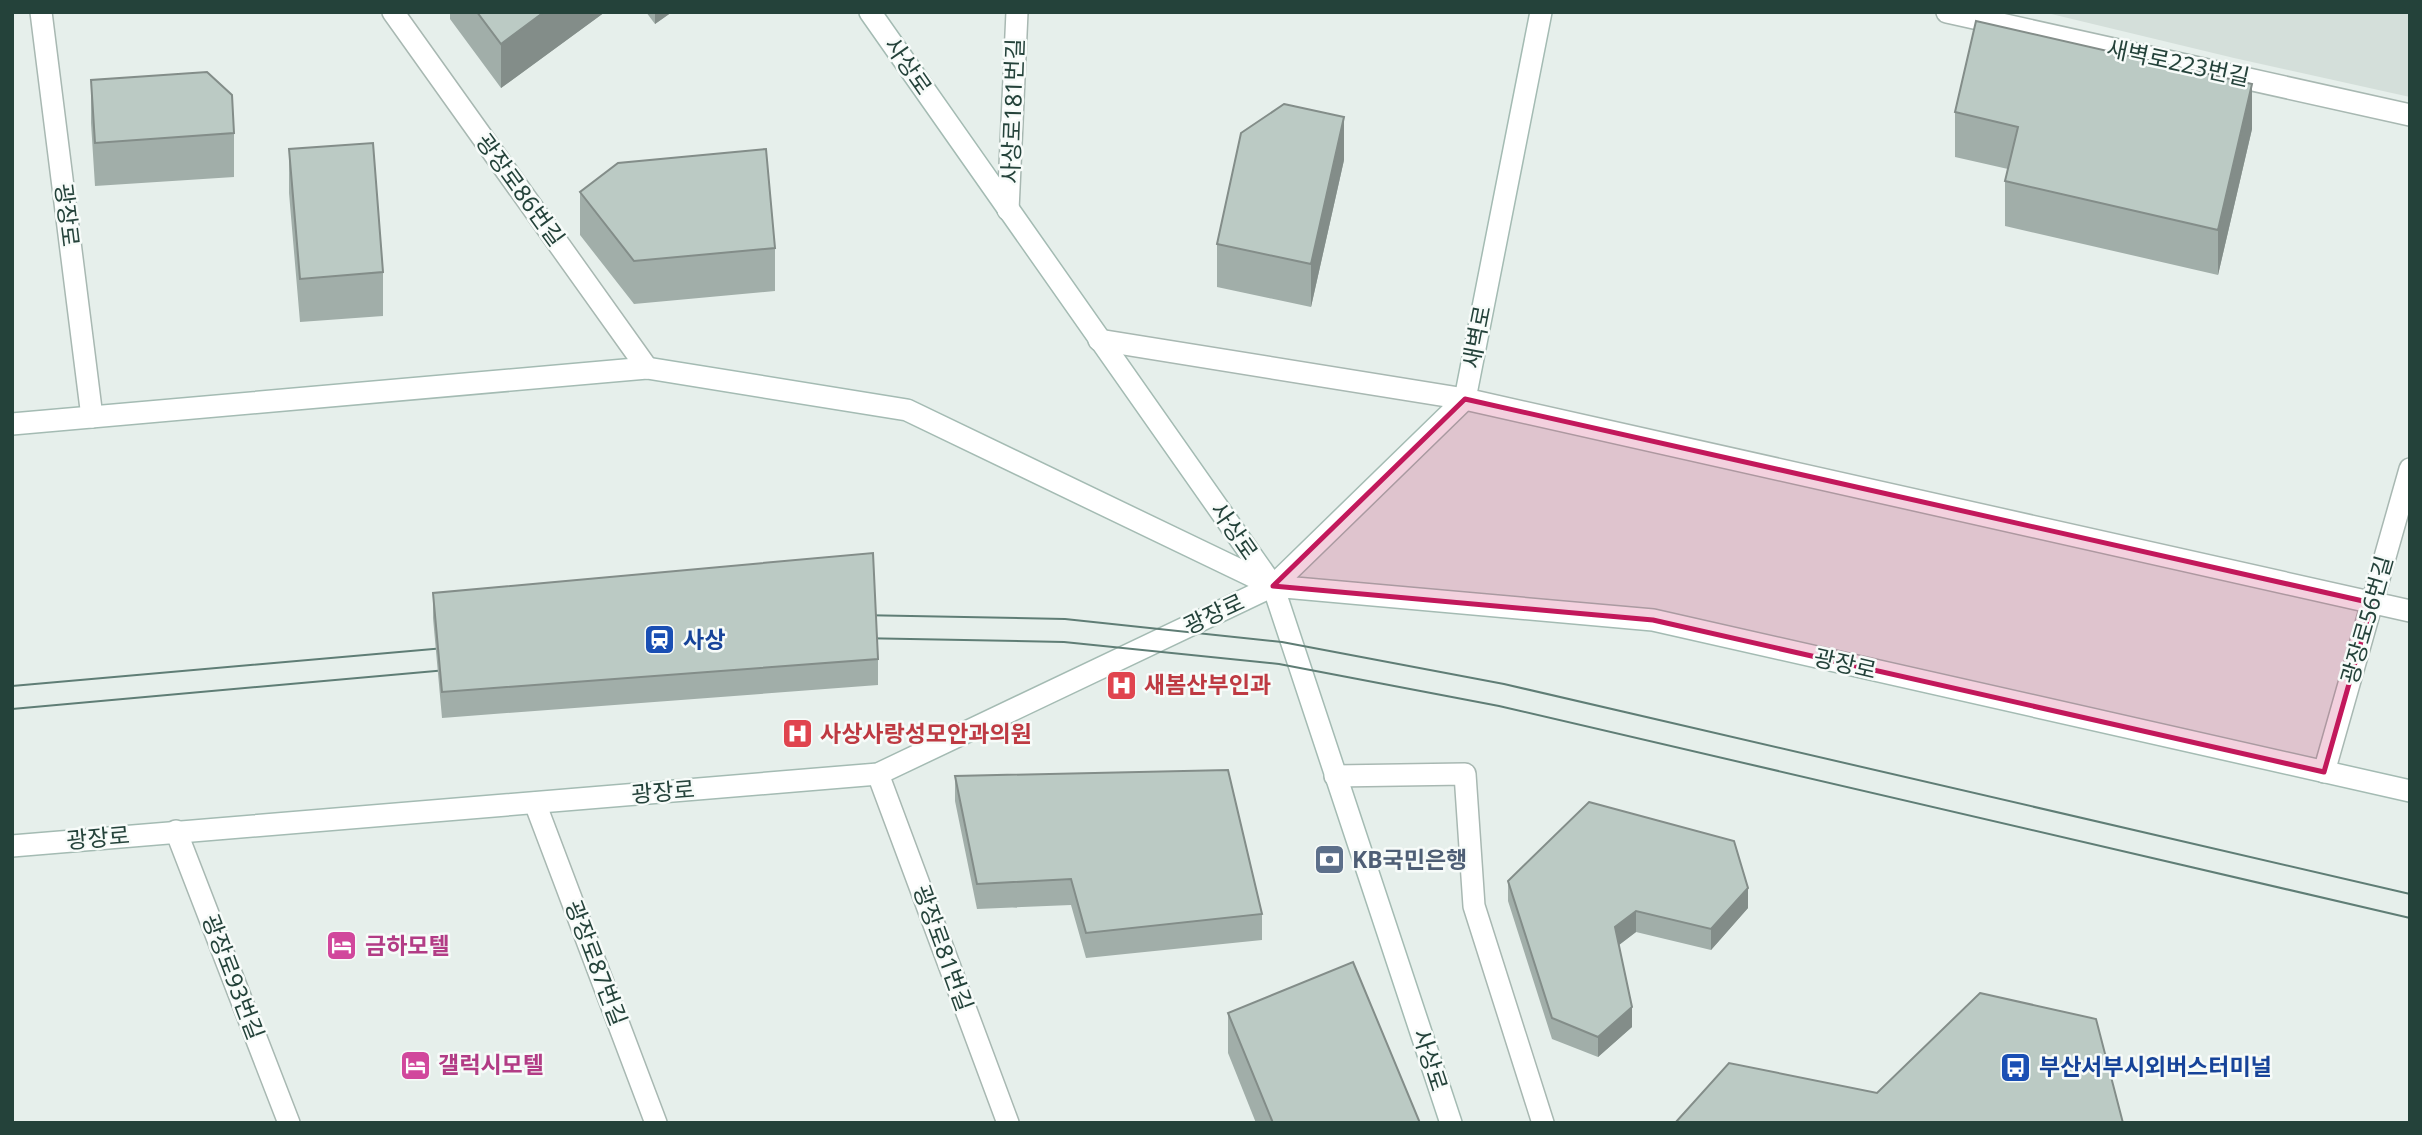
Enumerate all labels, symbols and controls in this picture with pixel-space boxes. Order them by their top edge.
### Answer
street label: 사상로 [878,30,940,101]
street label: 새벽로223번길 [2104,31,2253,93]
street label: 사상로181번길 [993,38,1031,184]
street label: 광장로86번길 [469,127,573,252]
street label: 광장로 [48,181,88,248]
street label: 새벽로 [1454,303,1498,371]
street label: 사상로 [1204,495,1266,566]
street label: 광장로56번길 [2332,552,2400,688]
street label: 광장로 [1178,585,1249,641]
station icon: 사상 [643,623,677,657]
place label: 사상 [683,623,725,655]
street label: 광장로 [1811,640,1880,686]
hospital icon: 새봄산부인과 [1104,668,1138,702]
place label: 새봄산부인과 [1144,668,1271,700]
hospital icon: 사상사랑성모안과의원 [780,717,814,751]
place label: 사상사랑성모안과의원 [820,717,1032,749]
street label: 광장로 [630,772,696,810]
street label: 광장로 [65,818,131,856]
bank icon: KB국민은행 [1312,843,1346,877]
place label: KB국민은행 [1352,843,1467,875]
street label: 광장로81번길 [906,880,982,1015]
street label: 광장로87번길 [558,895,636,1030]
street label: 광장로93번길 [195,909,273,1044]
hotel icon: 금하모텔 [325,929,359,963]
place label: 금하모텔 [365,929,450,961]
street label: 사상로 [1406,1025,1456,1095]
hotel icon: 갤럭시모텔 [398,1048,432,1082]
place label: 갤럭시모텔 [438,1048,544,1080]
bus stop icon: 부산서부시외버스터미널 [1999,1050,2033,1084]
place label: 부산서부시외버스터미널 [2039,1050,2272,1082]

